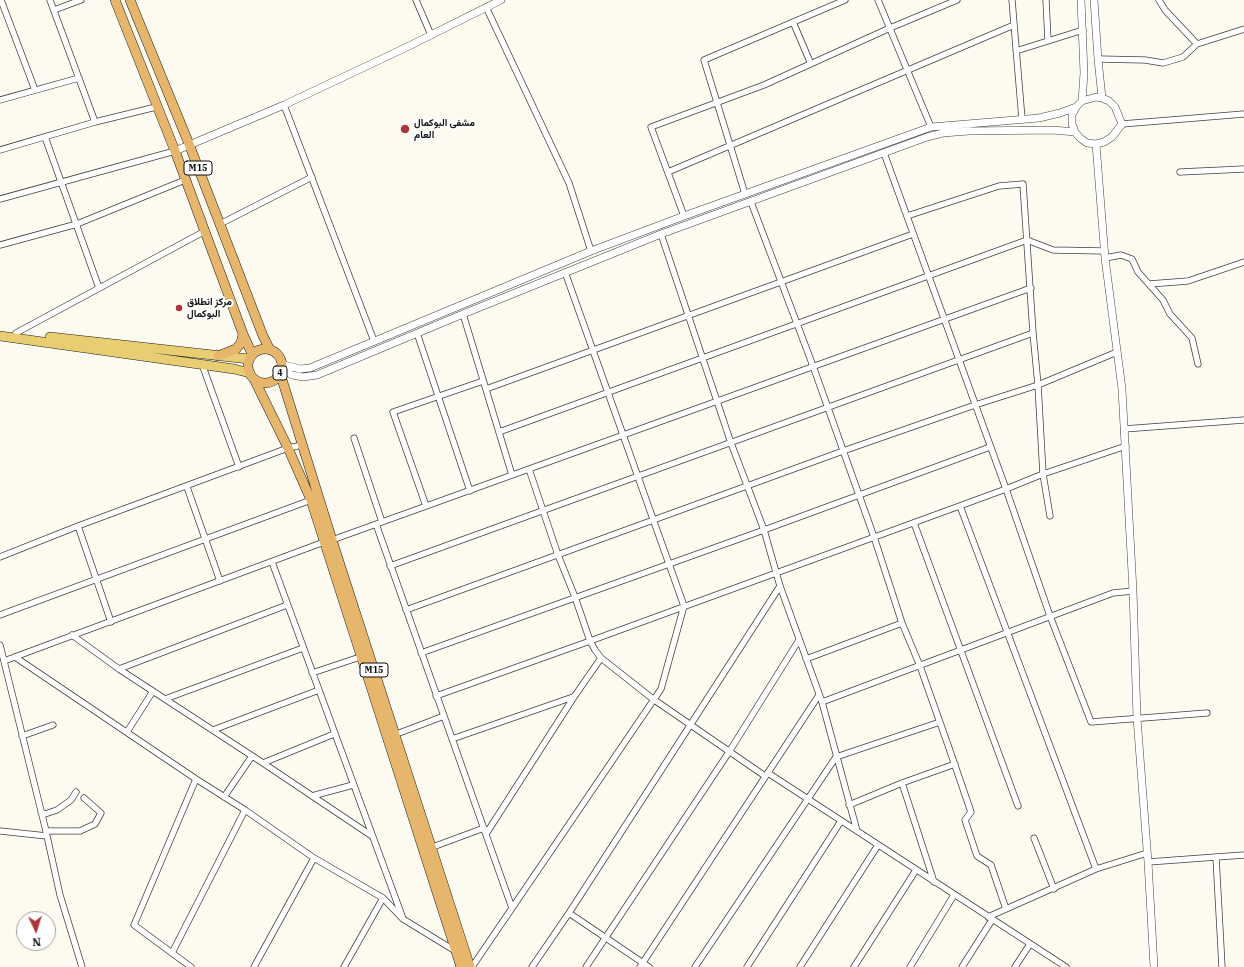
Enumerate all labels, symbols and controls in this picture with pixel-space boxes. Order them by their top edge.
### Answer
place label: مشفى البوكمال العام [414,117,475,140]
marker: مشفى البوكمال العام [399,123,411,135]
road number: M15 [184,161,212,175]
place label: مركز انطلاق البوكمال [187,296,232,320]
marker: مركز انطلاق البوكمال [174,303,184,313]
road number: 4 [273,366,287,380]
road number: M15 [360,663,388,677]
north arrow [16,911,56,951]
text: N [32,935,42,949]

